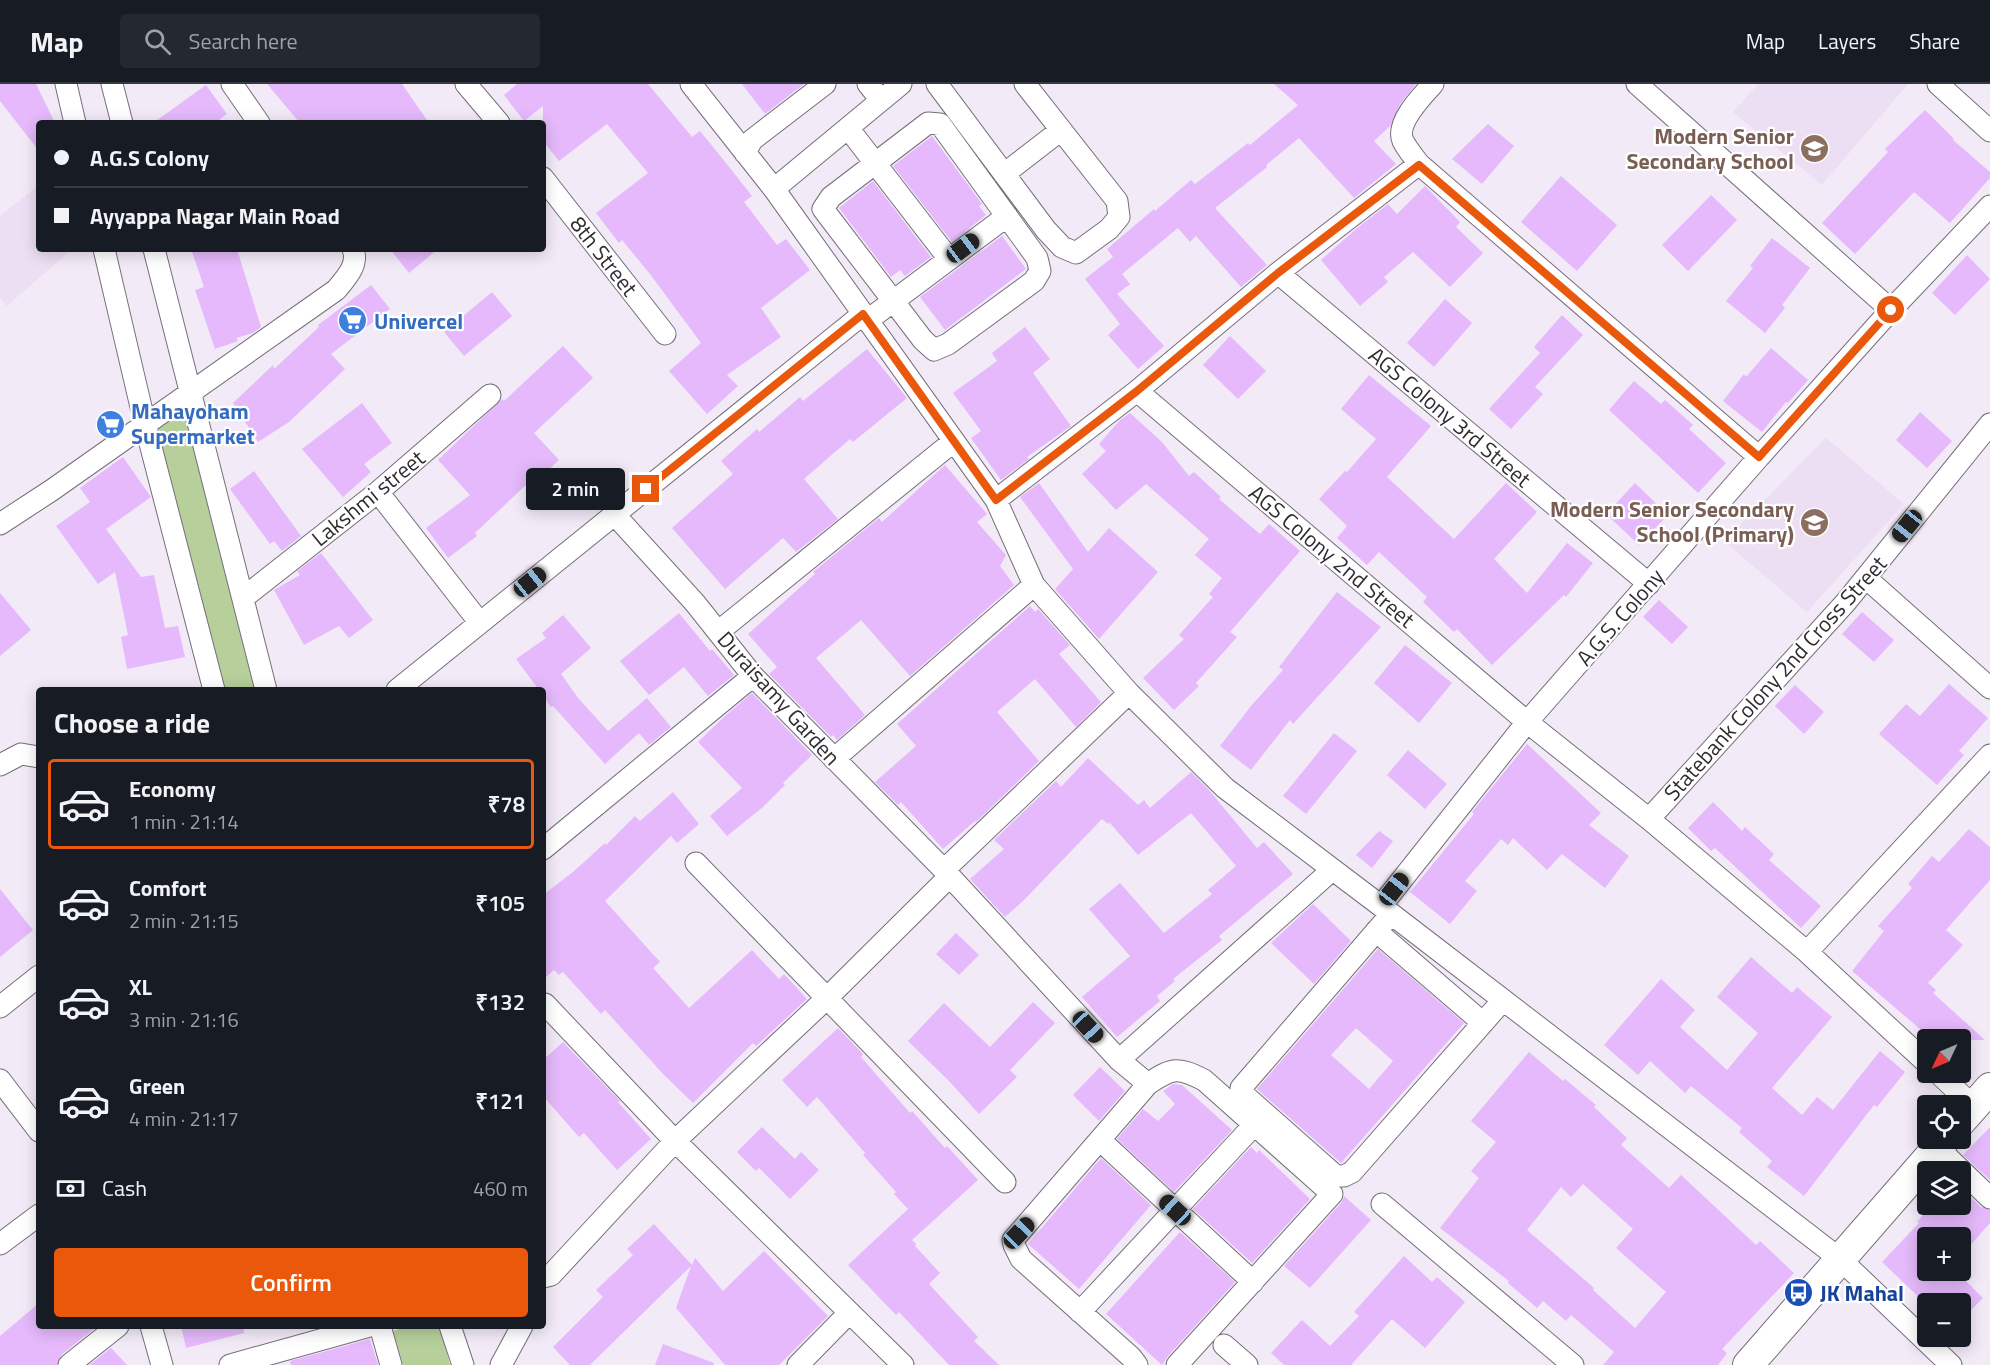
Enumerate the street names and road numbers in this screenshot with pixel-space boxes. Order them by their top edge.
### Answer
street label: 8th Street [562,209,646,303]
street label: AGS Colony 3rd Street [1361,339,1539,496]
street label: Lakshmi street [304,441,432,554]
street label: AGS Colony 2nd Street [1242,476,1423,636]
street label: Statebank Colony 2nd Cross Street [1655,548,1895,808]
street label: A.G.S. Colony [1568,560,1672,673]
street label: Duraisamy Garden [709,623,849,773]

